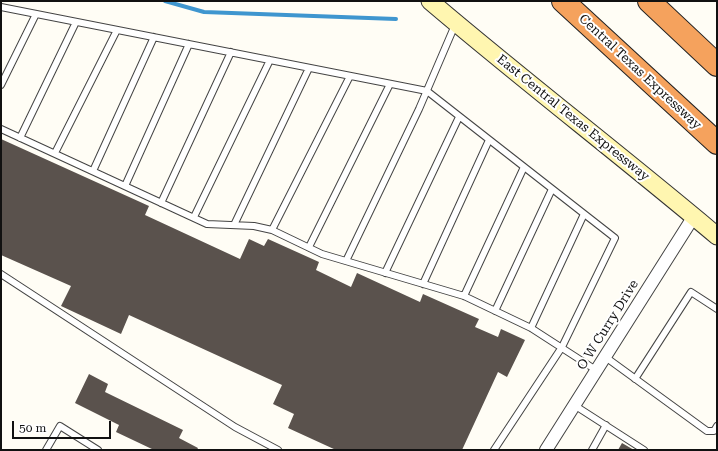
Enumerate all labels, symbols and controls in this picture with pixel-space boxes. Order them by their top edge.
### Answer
street label: Central Texas Expressway [575,11,705,133]
street label: East Central Texas Expressway [494,52,652,184]
street label: O W Curry Drive [574,277,642,373]
scale bar [14,413,113,439]
text: 50 m [19,421,46,435]

